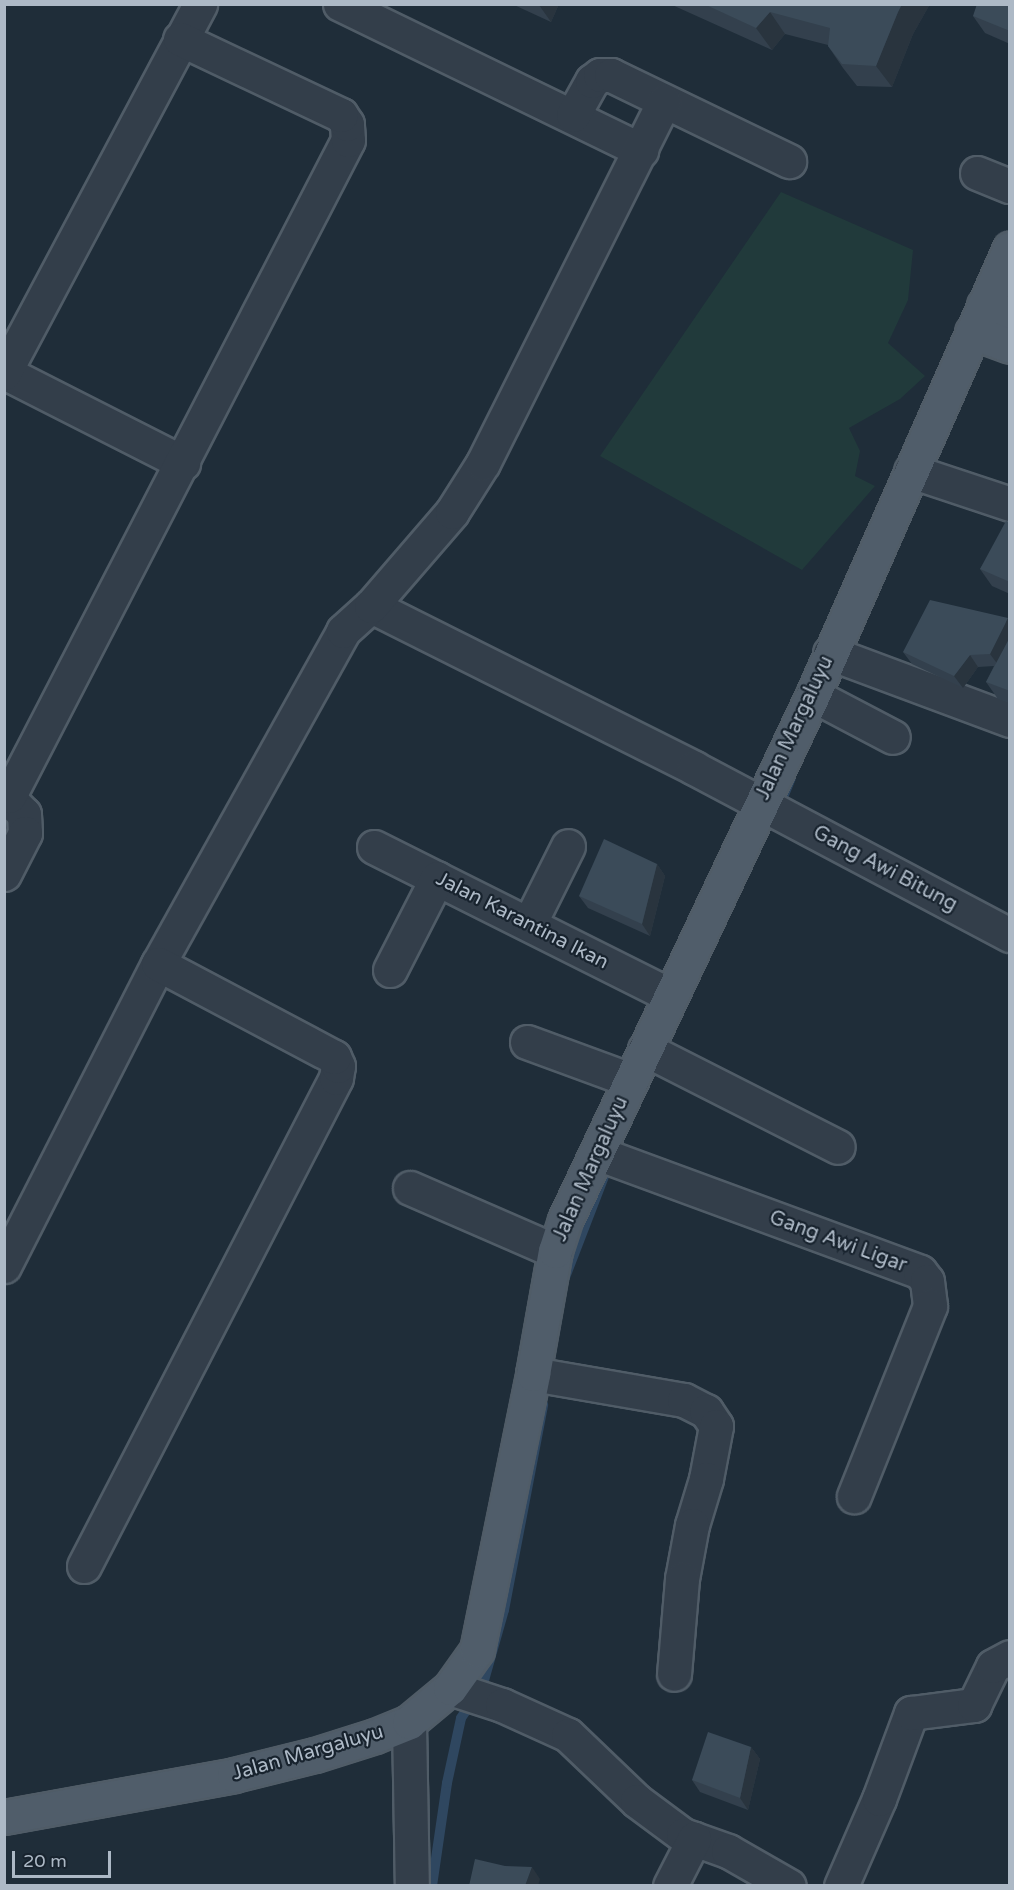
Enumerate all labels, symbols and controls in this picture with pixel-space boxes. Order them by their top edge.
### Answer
street label: Jalan Margaluyu [751,652,839,804]
street label: Gang Awi Bitung [809,821,961,917]
street label: Jalan Karantina Ikan [432,867,612,975]
street label: Jalan Margaluyu [548,1093,634,1245]
street label: Gang Awi Ligar [766,1206,910,1278]
street label: Jalan Margaluyu [230,1720,386,1786]
scale bar [15,1839,114,1877]
text: 20 m [23,1850,67,1872]

